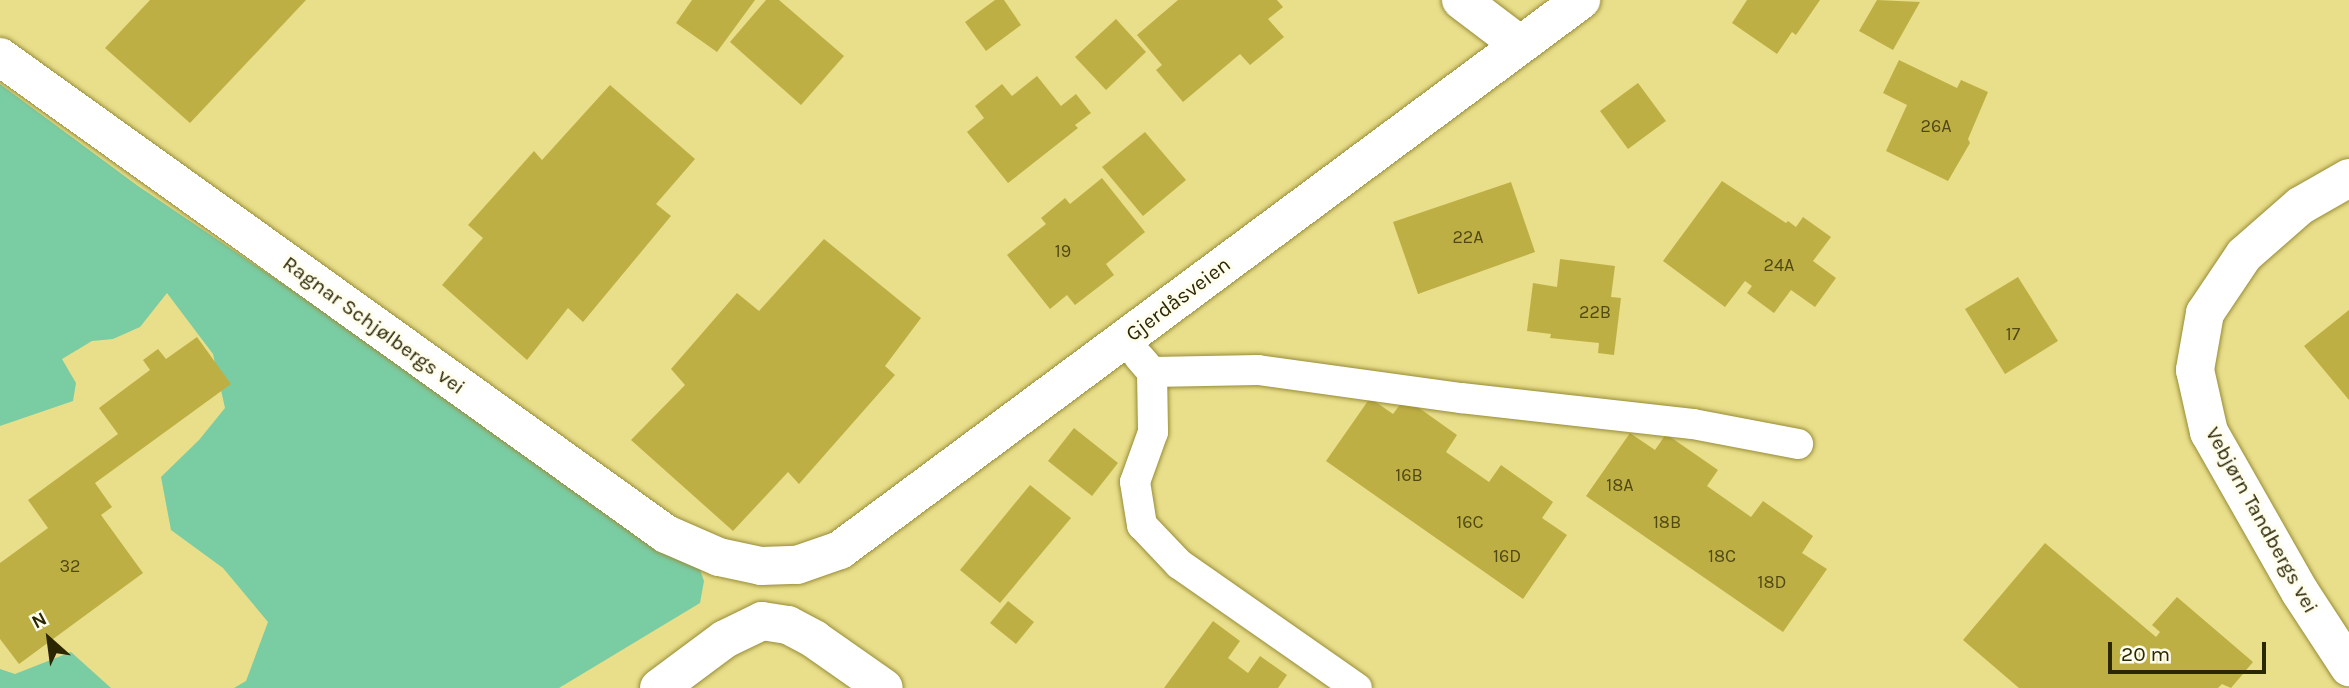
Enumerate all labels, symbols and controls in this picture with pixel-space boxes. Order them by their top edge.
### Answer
house number: 26A [1920,115,1952,137]
house number: 22A [1452,226,1484,248]
house number: 19 [1055,240,1071,262]
street label: Ragnar Schjølbergs vei [278,250,470,400]
street label: Gjerdåsveien [1121,251,1235,347]
house number: 24A [1764,254,1794,276]
house number: 22B [1579,301,1611,323]
house number: 17 [2006,323,2020,345]
street label: Vebjørn Tandbergs vei [2200,422,2324,618]
house number: 16B [1395,464,1423,486]
house number: 18A [1606,474,1634,496]
house number: 16C [1456,511,1484,533]
house number: 18B [1653,511,1681,533]
house number: 16D [1493,545,1521,567]
house number: 18C [1708,545,1736,567]
house number: 32 [59,555,81,577]
house number: 18D [1758,571,1786,593]
north arrow [14,604,84,674]
text: N [28,608,50,633]
scale bar [2111,628,2268,672]
text: 20 m [2121,642,2170,666]

